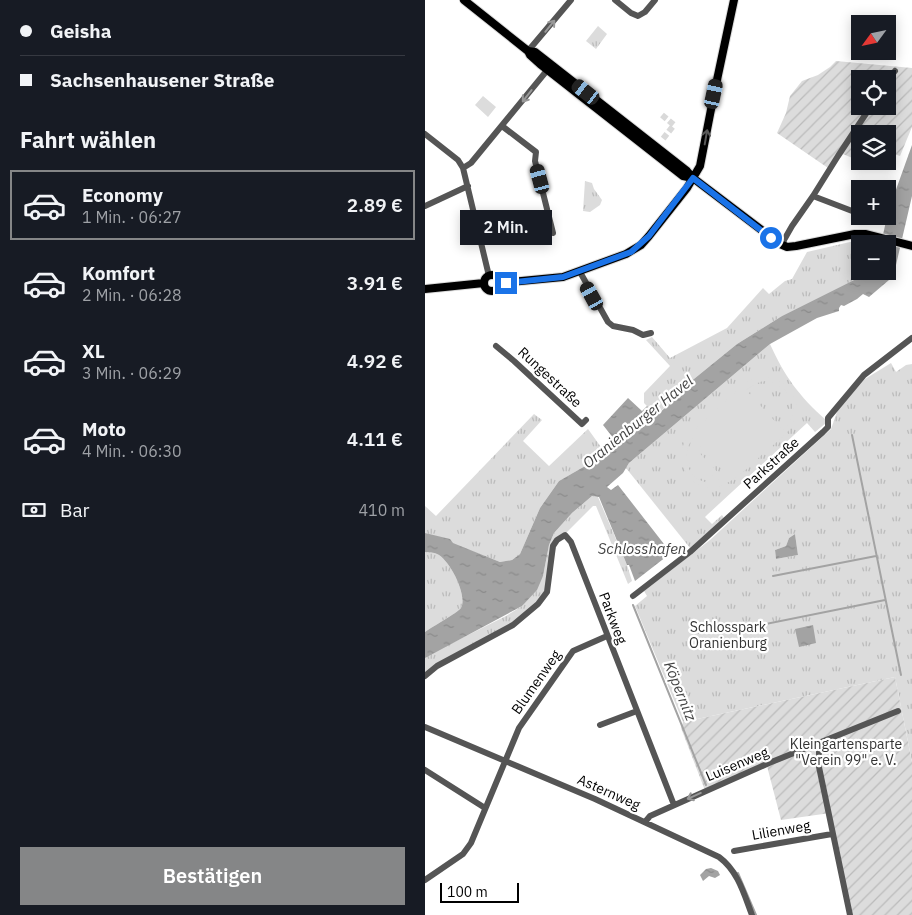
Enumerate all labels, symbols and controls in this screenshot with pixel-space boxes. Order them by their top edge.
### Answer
north arrow [851,15,896,60]
map controls [851,15,896,280]
text: Geisha [50,19,111,43]
one-way arrow [544,19,555,32]
text: Sachsenhausener Straße [50,68,274,92]
button: locate [851,70,896,115]
car [569,77,602,107]
car [703,78,724,110]
one-way arrow [522,89,533,102]
text: Fahrt wählen [20,125,156,154]
button: layers [851,125,896,170]
one-way arrow [701,129,711,145]
car [528,163,551,195]
button: + [851,180,896,225]
icon: car [22,183,67,228]
text: Economy [82,183,163,207]
text: 2.89 € [347,193,403,217]
text: 1 Min. · 06:27 [82,207,182,227]
callout: 2 Min. [460,210,552,246]
text: 2 Min. [483,217,529,237]
route start [760,227,782,249]
button: − [851,235,896,280]
icon: car [22,261,67,306]
text: Komfort [82,261,155,285]
text: 3.91 € [347,271,403,295]
route end [495,272,517,294]
car [578,279,605,313]
text: 2 Min. · 06:28 [82,285,182,305]
icon: car [22,339,67,384]
text: XL [82,339,105,363]
street label: Rungestraße [514,343,586,411]
text: 4.92 € [347,349,403,373]
text: 3 Min. · 06:29 [82,363,182,383]
water label: Oranienburger Havel [579,371,697,472]
icon: car [22,417,67,462]
text: Moto [82,417,126,441]
text: 4.11 € [347,427,403,451]
street label: Parkstraße [739,433,803,493]
text: 4 Min. · 06:30 [82,441,182,461]
icon: cash [20,496,48,524]
text: Bar [60,498,90,522]
text: 410 m [358,500,405,520]
water label: Schlosshafen [598,539,686,558]
street label: Parkweg [595,590,631,647]
park label: Schlosspark Oranienburg [689,618,768,652]
street label: Blumenweg [507,646,565,718]
water label: Köpernitz [660,658,701,724]
park label: Kleingartensparte "Verein 99" e. V. [790,735,903,769]
street label: Luisenweg [703,742,772,785]
street label: Asternweg [575,770,644,814]
one-way arrow [687,792,702,802]
street label: Lilienweg [750,816,812,844]
button: Bestätigen [20,847,405,905]
scale bar [440,880,519,903]
text: 100 m [447,883,488,901]

